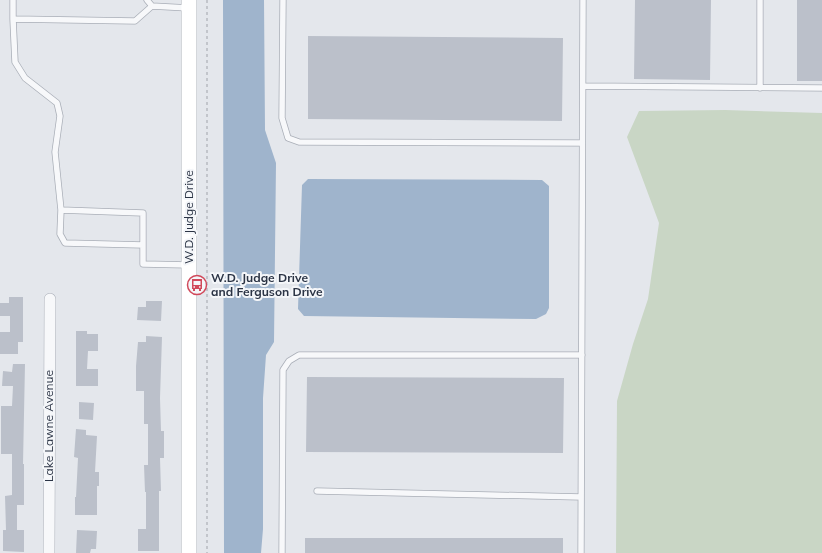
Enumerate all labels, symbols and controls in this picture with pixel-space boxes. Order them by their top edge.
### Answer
street label: W.D. Judge Drive [181,170,196,264]
place label: W.D. Judge Drive and Ferguson Drive [211,270,323,299]
bus stop icon: W.D. Judge Drive and Ferguson Drive [186,274,208,296]
street label: Lake Lawne Avenue [41,370,56,482]

